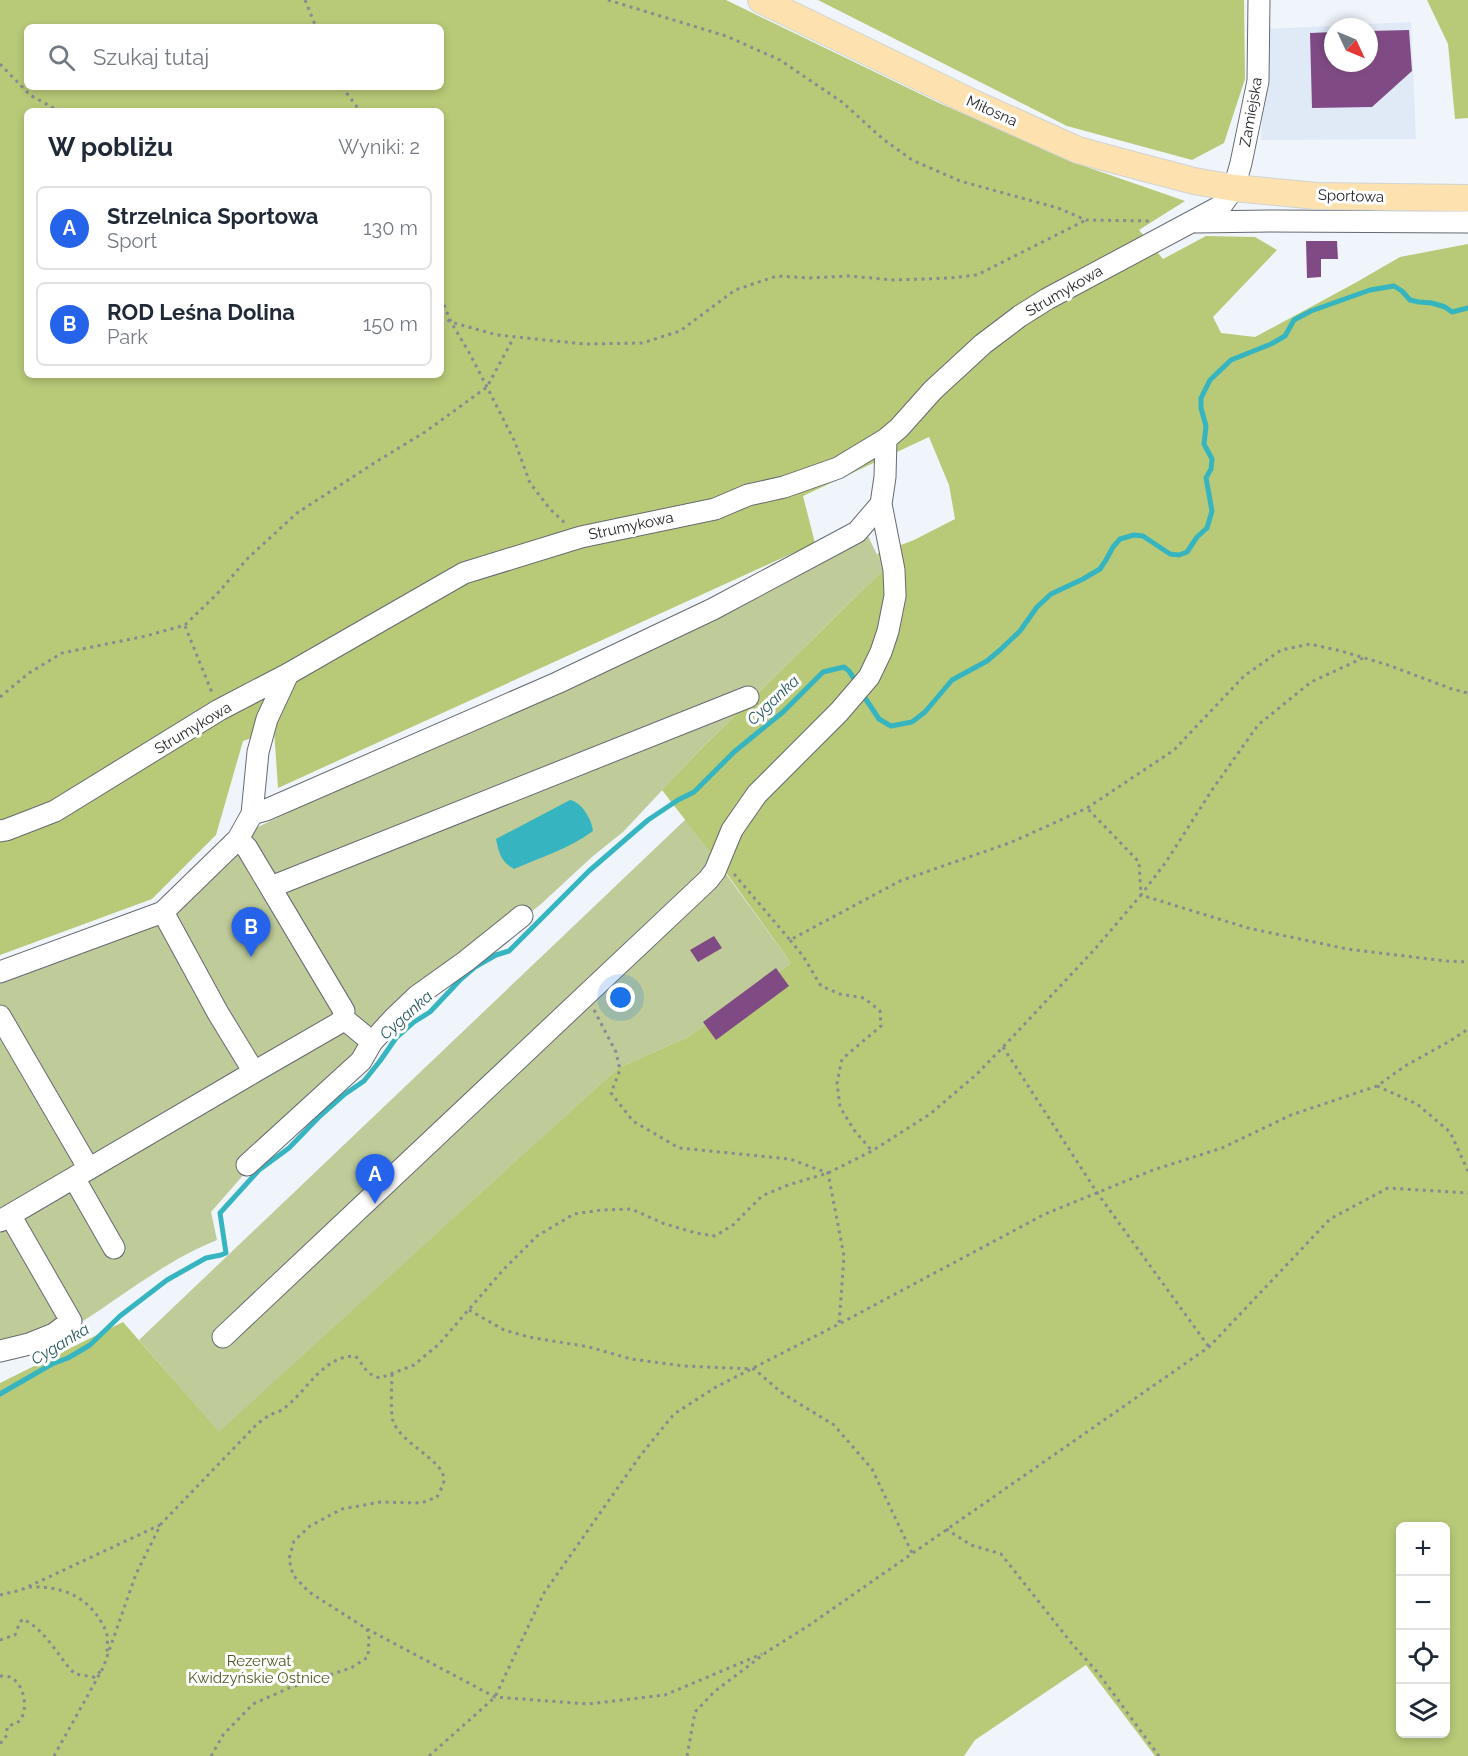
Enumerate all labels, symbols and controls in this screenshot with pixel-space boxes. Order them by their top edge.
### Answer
north arrow [1324,18,1378,72]
search box [24,24,444,90]
icon: search [45,41,78,74]
text: Szukaj tutaj [93,44,209,70]
street label: Zamiejska [1236,76,1266,148]
street label: Miłosna [964,92,1020,130]
text: W pobliżu [48,132,173,162]
text: Wyniki: 2 [338,135,420,159]
street label: Sportowa [1318,186,1384,206]
text: Strzelnica Sportowa [107,203,318,229]
text: A [63,216,76,240]
text: 130 m [363,216,418,240]
text: Sport [107,229,157,253]
street label: Strumykowa [1022,262,1106,320]
text: ROD Leśna Dolina [107,299,295,325]
text: B [63,312,76,336]
text: 150 m [363,312,418,336]
text: Park [107,325,148,349]
street label: Strumykowa [587,508,675,544]
water label: Cyganka [743,671,803,729]
street label: Strumykowa [151,698,235,758]
pin: B [232,908,270,957]
your location [606,983,635,1012]
water label: Cyganka [376,986,437,1044]
pin: A [356,1154,394,1204]
water label: Cyganka [28,1319,93,1369]
map controls [1396,1522,1450,1738]
button: + [1396,1522,1450,1576]
button: − [1396,1576,1450,1630]
button: locate [1396,1630,1450,1684]
park label: Rezerwat Kwidzyńskie Ostnice [188,1652,330,1687]
button: layers [1396,1684,1450,1738]

